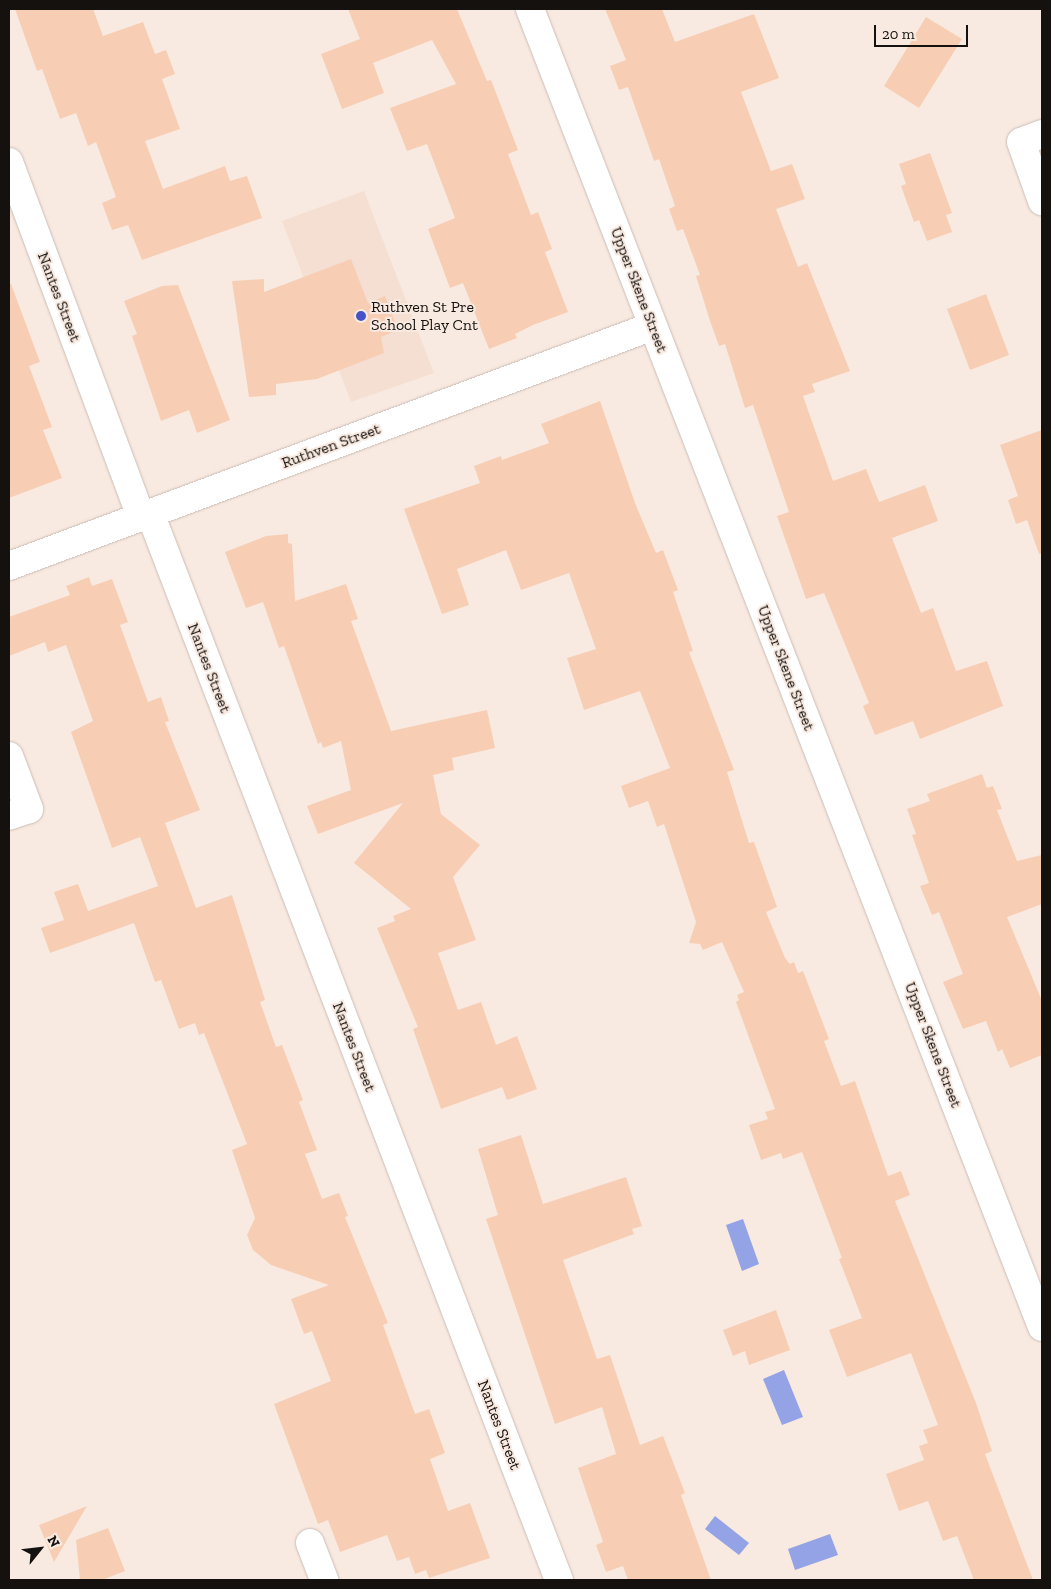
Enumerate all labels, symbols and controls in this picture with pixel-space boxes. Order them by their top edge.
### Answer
scale bar [876,15,970,47]
text: 20 m [882,25,915,43]
street label: Upper Skene Street [606,224,672,356]
street label: Nantes Street [33,249,85,345]
place label: Ruthven St Pre School Play Cnt [371,297,478,335]
marker: Ruthven St Pre School Play Cnt [355,310,367,322]
street label: Ruthven Street [279,419,383,473]
street label: Upper Skene Street [753,602,819,734]
street label: Nantes Street [183,620,235,716]
street label: Upper Skene Street [900,979,966,1111]
street label: Nantes Street [328,999,380,1095]
street label: Nantes Street [473,1377,525,1473]
north arrow [15,1524,65,1574]
text: N [44,1533,64,1550]

